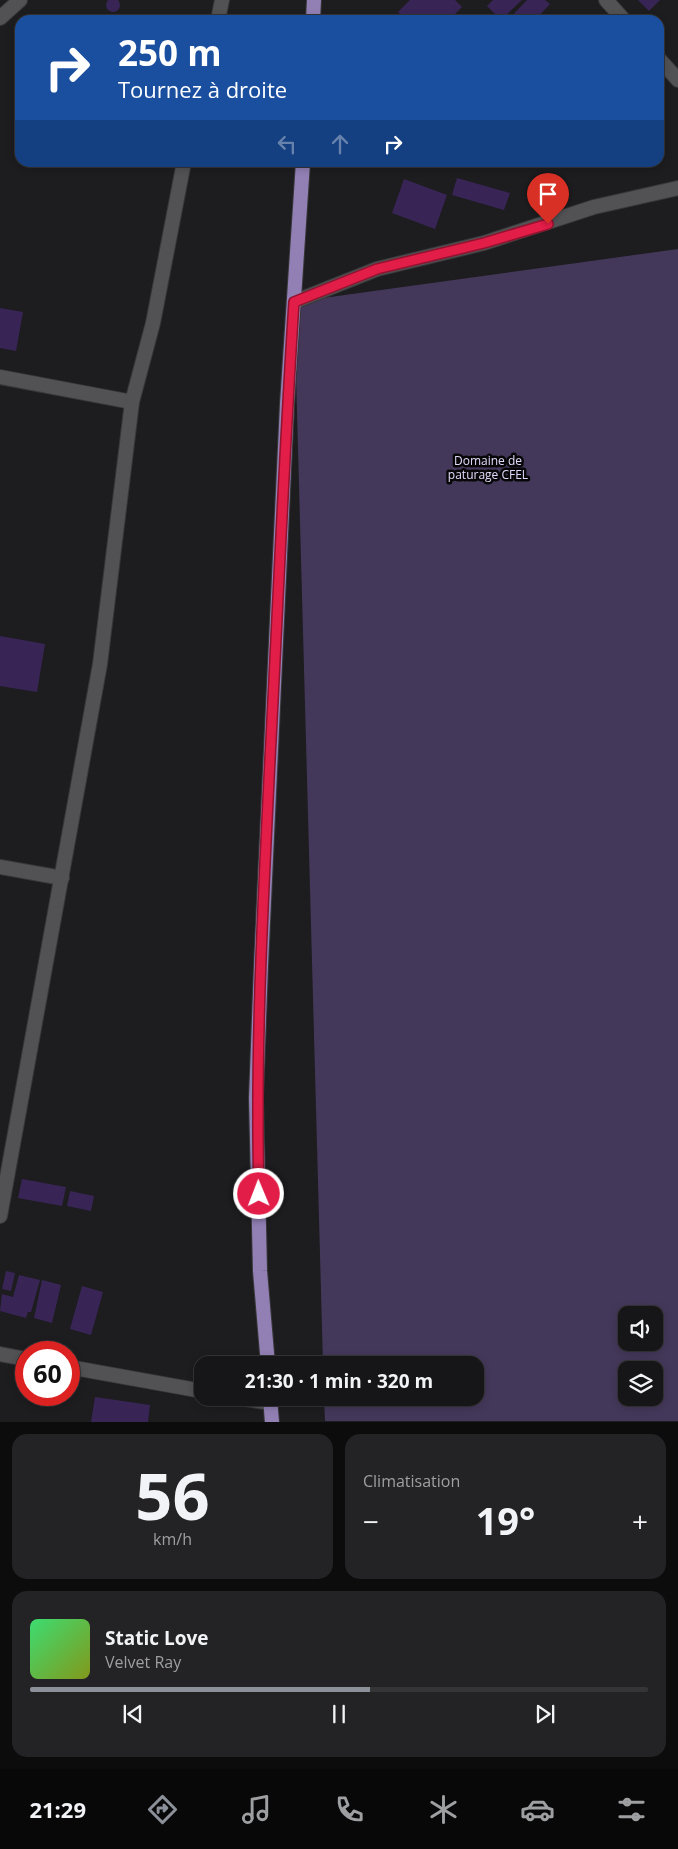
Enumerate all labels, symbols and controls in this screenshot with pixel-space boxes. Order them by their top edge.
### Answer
text: 250 m [118,29,222,76]
icon: right [35,35,100,100]
text: Tournez à droite [118,74,287,104]
icon: left [273,130,301,158]
icon: ahead [326,130,354,158]
icon: right [379,130,407,158]
pin [527,173,569,224]
icon: arrive [534,180,562,208]
park label: Domaine de paturage CFEL [448,452,528,483]
position arrow [232,1167,284,1219]
map controls [618,1306,663,1406]
button: sound [618,1306,663,1351]
speed limit sign: 60 [15,1341,80,1406]
button: layers [618,1361,663,1406]
text: 21:30 · 1 min · 320 m [245,1368,433,1394]
text: 56 [135,1451,210,1539]
text: Climatisation [363,1470,460,1492]
text: 19° [476,1494,535,1546]
text: − [363,1502,379,1540]
text: + [632,1502,648,1540]
text: km/h [153,1528,192,1550]
text: Static Love [105,1625,208,1651]
text: Velvet Ray [105,1651,181,1673]
icon: previous [119,1700,147,1728]
icon: pause [325,1700,353,1728]
icon: next [531,1700,559,1728]
icon: directions [145,1792,180,1827]
icon: music [239,1792,274,1827]
icon: phone [332,1792,367,1827]
icon: climate [426,1792,461,1827]
icon: car [520,1792,555,1827]
icon: filters [614,1792,649,1827]
text: 21:29 [29,1794,86,1824]

